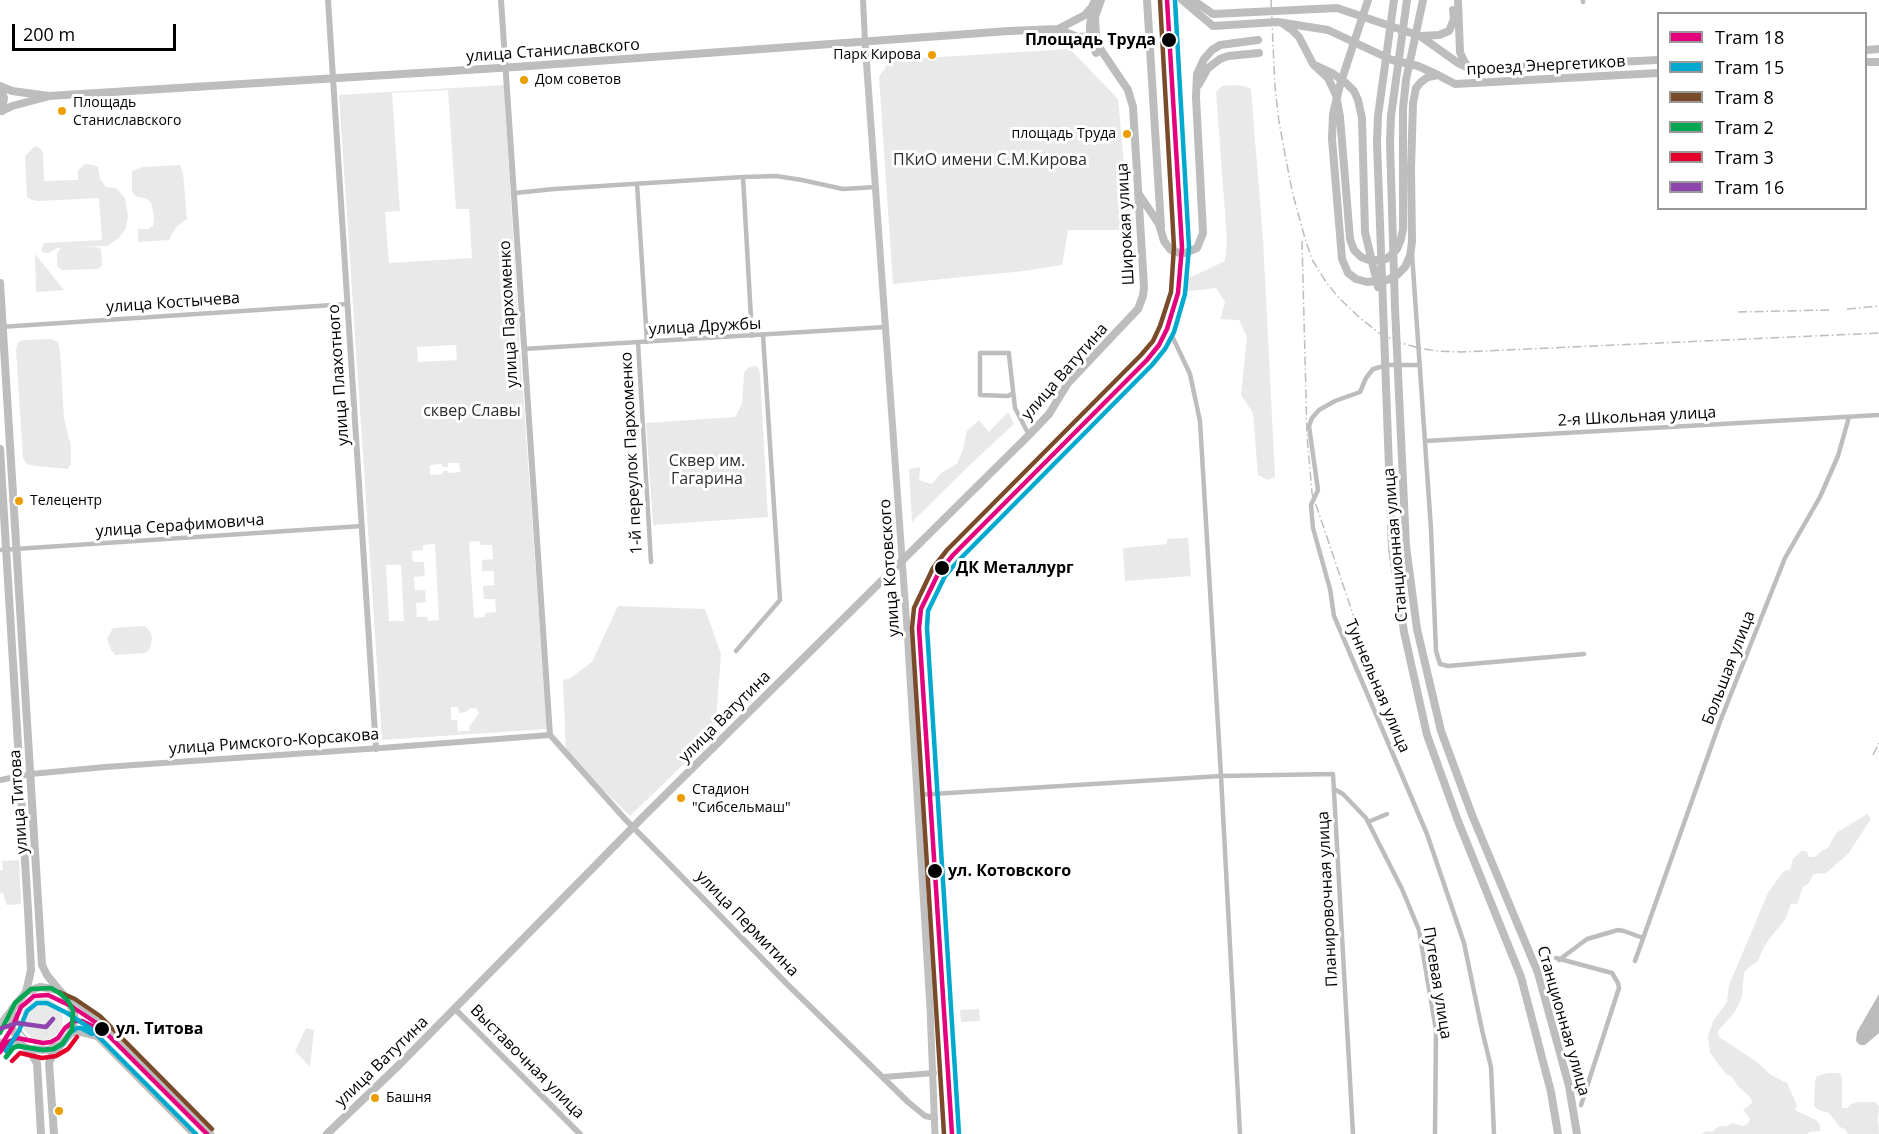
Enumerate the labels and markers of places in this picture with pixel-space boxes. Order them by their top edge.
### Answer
place label: Площадь Труда [1025,30,1156,50]
marker: Площадь Труда [1160,31,1178,49]
place label: Парк Кирова [833,47,921,63]
marker: Парк Кирова [926,49,938,61]
place label: Дом советов [535,72,621,88]
marker: Дом советов [518,74,530,86]
place label: Площадь Станиславского [73,95,181,128]
marker: Площадь Станиславского [56,105,68,117]
place label: площадь Труда [1011,126,1116,142]
marker: площадь Труда [1121,128,1133,140]
place label: Телецентр [30,493,102,509]
marker: Телецентр [13,495,25,507]
place label: ДК Металлург [956,558,1074,578]
marker: ДК Металлург [933,559,951,577]
place label: Стадион "Сибсельмаш" [692,782,791,814]
marker: Стадион "Сибсельмаш" [675,792,687,804]
place label: ул. Котовского [948,861,1071,881]
marker: ул. Котовского [926,862,944,880]
place label: ул. Титова [116,1019,203,1039]
marker: ул. Титова [93,1020,111,1038]
place label: Башня [386,1090,431,1106]
marker: Башня [369,1092,381,1104]
unlabelled marker [53,1105,65,1117]

